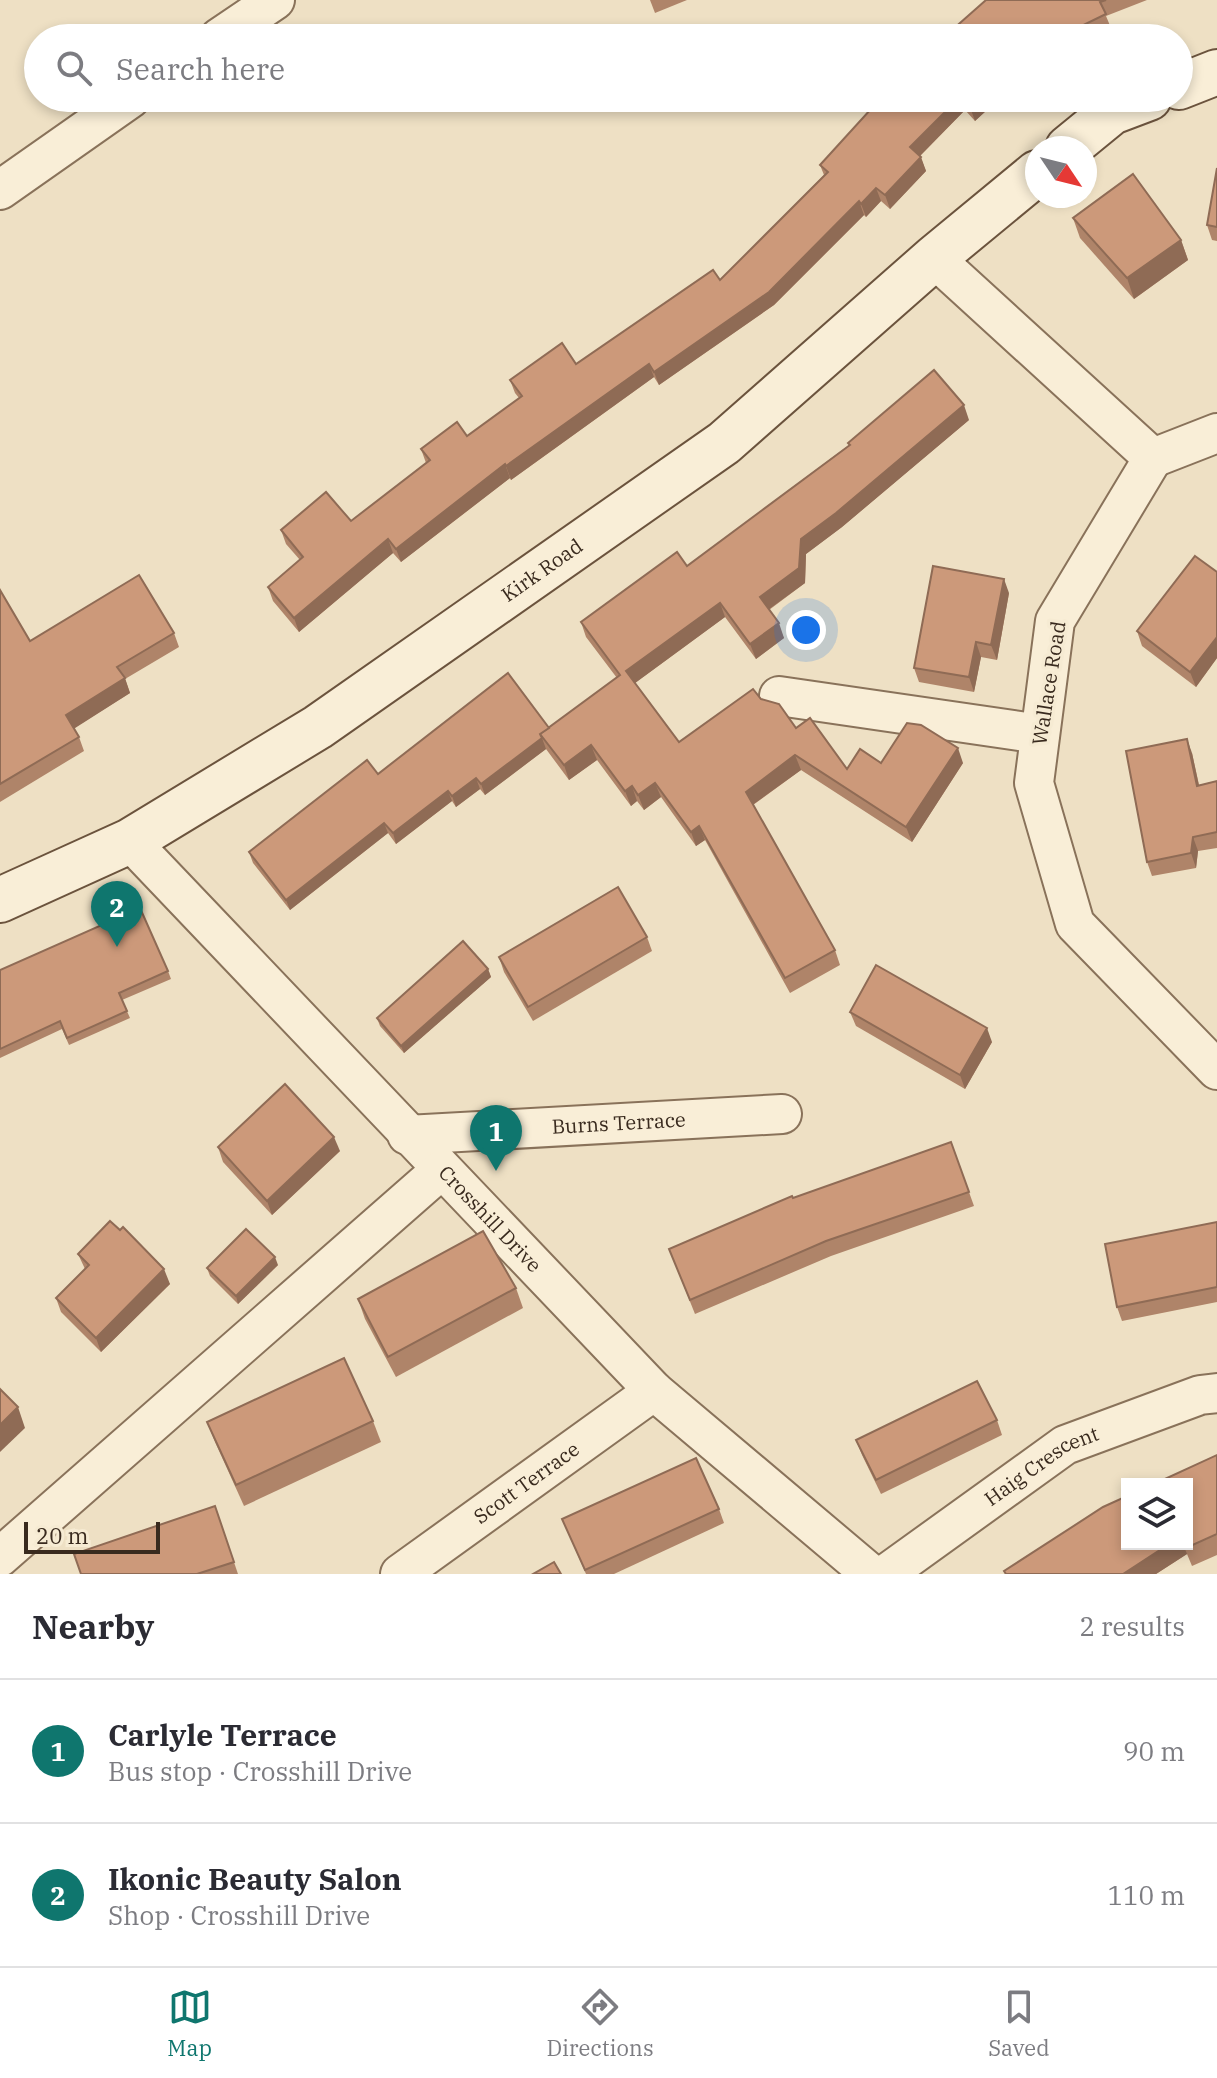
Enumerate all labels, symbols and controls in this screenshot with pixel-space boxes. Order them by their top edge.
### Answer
search box [24,24,1193,112]
icon: search [52,46,96,90]
text: Search here [116,49,285,88]
north arrow [1025,136,1097,208]
street label: Kirk Road [496,532,588,608]
your location [786,610,826,650]
street label: Wallace Road [1025,619,1072,747]
pin: 2 [91,881,143,947]
pin: 1 [470,1105,522,1171]
street label: Burns Terrace [551,1105,686,1140]
street label: Crosshill Drive [433,1159,548,1278]
street label: Haig Crescent [979,1420,1102,1512]
street label: Scott Terrace [468,1435,585,1530]
map controls [1121,1478,1193,1550]
button: layers [1121,1478,1193,1550]
scale bar [24,1518,160,1554]
text: 20 m [36,1521,88,1550]
text: Nearby [32,1604,154,1648]
text: 2 results [1079,1609,1185,1643]
text: Carlyle Terrace [108,1715,337,1754]
text: 1 [50,1734,66,1768]
text: 90 m [1123,1734,1185,1768]
text: Bus stop · Crosshill Drive [108,1754,412,1788]
text: Ikonic Beauty Salon [108,1859,402,1898]
text: 2 [50,1878,66,1912]
text: 110 m [1107,1878,1185,1912]
text: Shop · Crosshill Drive [108,1898,370,1932]
tab: Map [167,1985,212,2062]
tab: Directions [546,1985,654,2062]
tab: Saved [988,1985,1050,2062]

